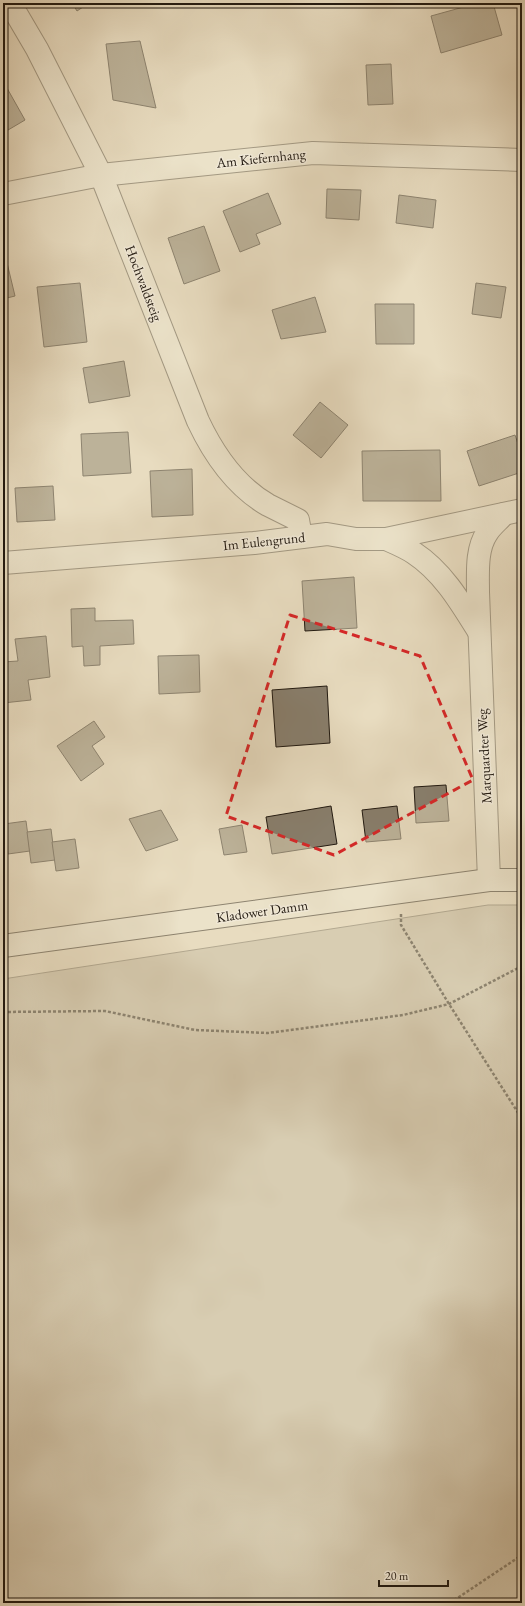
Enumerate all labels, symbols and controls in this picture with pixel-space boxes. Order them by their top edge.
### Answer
street label: Am Kiefernhang [214,144,307,172]
street label: Hochwaldsteig [121,242,167,324]
street label: Im Eulengrund [222,528,307,554]
street label: Marquardter Weg [472,707,495,804]
street label: Kladower Damm [215,896,309,926]
scale bar [379,1562,448,1588]
text: 20 m [385,1568,409,1584]

